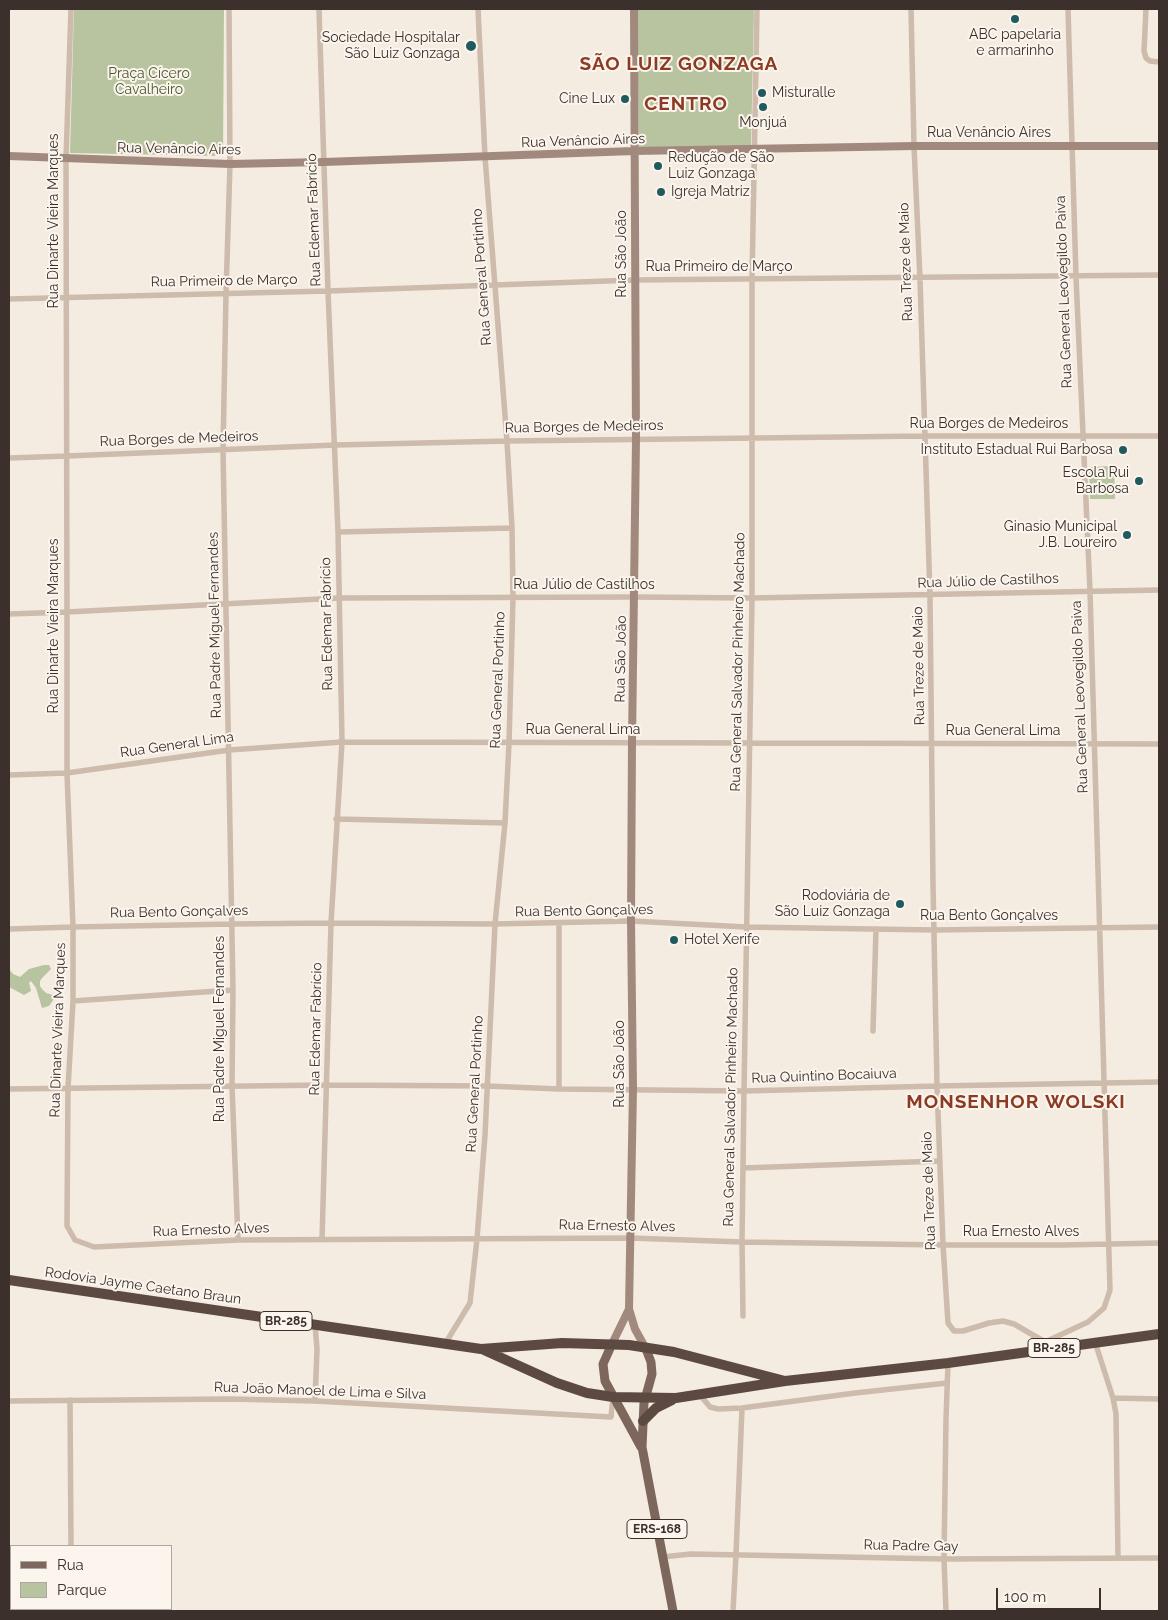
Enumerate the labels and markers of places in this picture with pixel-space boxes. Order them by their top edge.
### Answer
marker: ABC papelaria e armarinho [1009,13,1021,25]
place label: ABC papelaria e armarinho [969,27,1061,59]
place label: Sociedade Hospitalar São Luiz Gonzaga [322,30,460,62]
marker: Sociedade Hospitalar São Luiz Gonzaga [464,39,478,53]
place label: Misturalle [772,85,835,101]
marker: Misturalle [756,87,768,99]
place label: Cine Lux [559,91,615,107]
marker: Cine Lux [619,93,631,105]
marker: Monjuá [757,101,769,113]
place label: Monjuá [739,115,787,131]
place label: Redução de São Luiz Gonzaga [668,150,774,182]
marker: Redução de São Luiz Gonzaga [652,160,664,172]
place label: Igreja Matriz [671,184,750,200]
marker: Igreja Matriz [655,186,667,198]
place label: Instituto Estadual Rui Barbosa [921,442,1113,458]
marker: Instituto Estadual Rui Barbosa [1117,444,1129,456]
place label: Escola Rui Barbosa [1062,465,1129,498]
marker: Escola Rui Barbosa [1133,475,1145,487]
place label: Ginasio Municipal J.B. Loureiro [1004,519,1117,552]
marker: Ginasio Municipal J.B. Loureiro [1121,529,1133,541]
place label: Rodoviária de São Luiz Gonzaga [775,888,890,920]
marker: Rodoviária de São Luiz Gonzaga [894,898,906,910]
place label: Hotel Xerife [684,932,760,948]
marker: Hotel Xerife [668,934,680,946]

